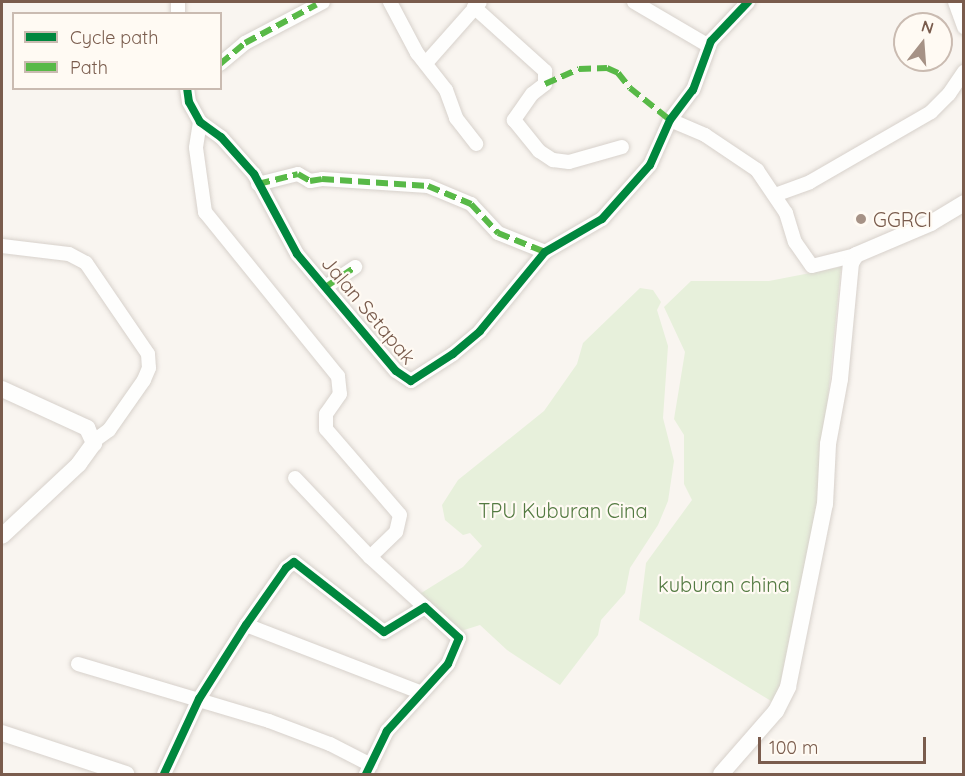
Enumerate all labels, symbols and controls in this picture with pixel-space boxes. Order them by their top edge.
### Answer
legend [12,12,222,90]
north arrow [893,12,953,72]
text: N [919,15,936,38]
text: Cycle path [70,26,158,49]
text: Path [70,56,108,79]
place label: GGRCI [873,207,932,231]
marker: GGRCI [854,212,868,226]
street label: Jalan Setapak [317,251,421,369]
park label: TPU Kuburan Cina [478,498,648,522]
park label: kuburan china [658,572,790,596]
scale bar [761,725,929,763]
text: 100 m [769,736,818,759]

